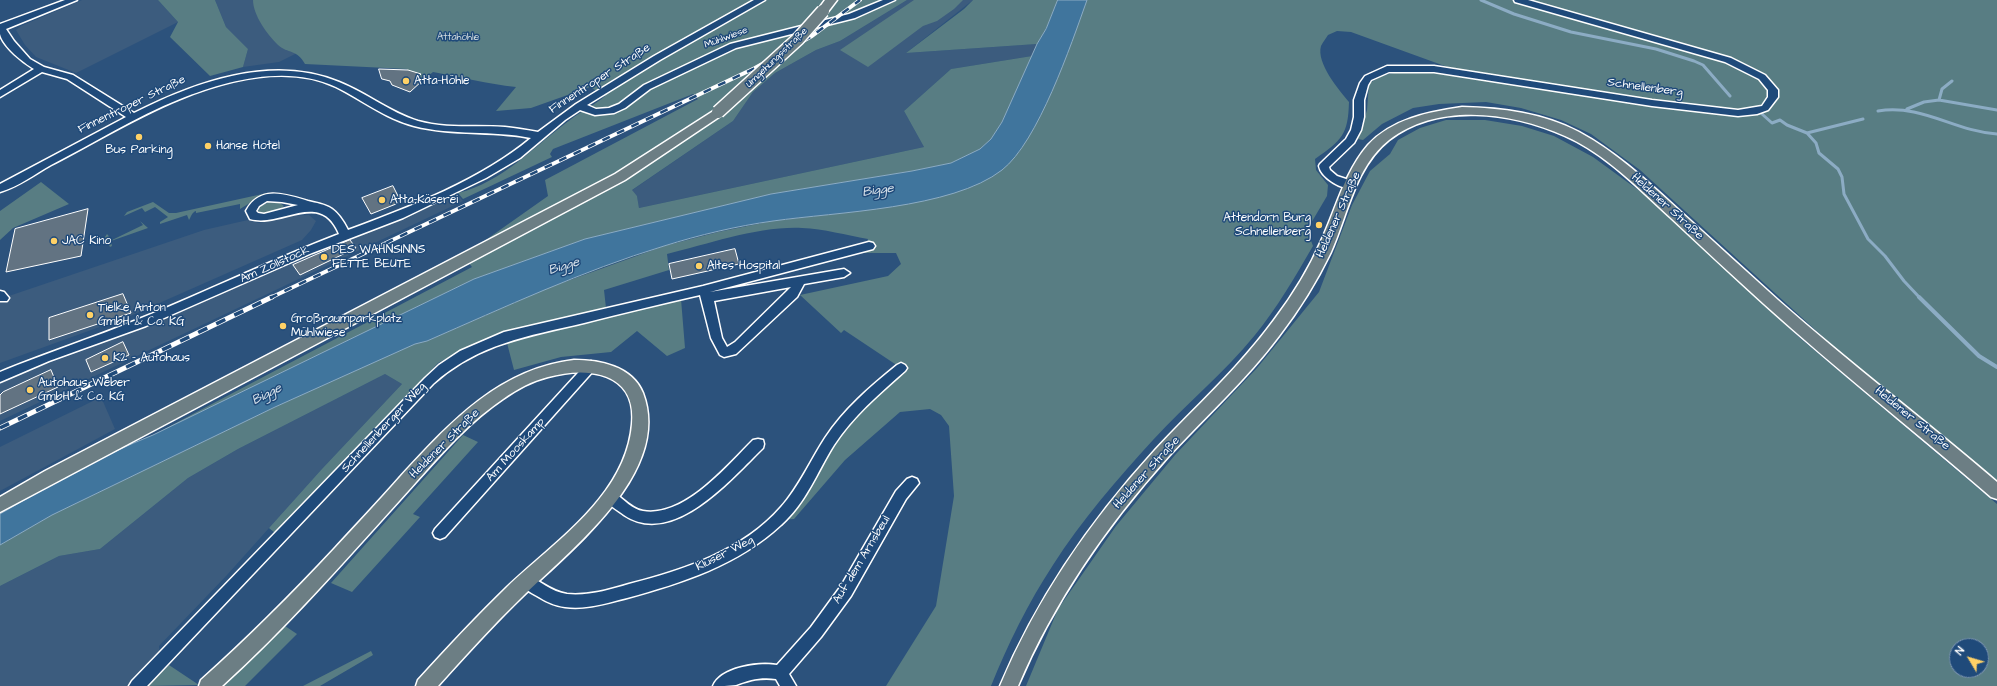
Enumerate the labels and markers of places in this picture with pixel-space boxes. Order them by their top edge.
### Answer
place label: Atta-Höhle [414,74,470,88]
marker: Atta-Höhle [401,76,411,86]
marker: Bus Parking [134,132,144,142]
place label: Hanse Hotel [216,139,280,153]
marker: Hanse Hotel [203,141,213,151]
place label: Bus Parking [105,143,173,157]
place label: Atta-Käserei [390,193,458,207]
marker: Atta-Käserei [377,195,387,205]
place label: Attendorn Burg Schnellenberg [1223,211,1311,239]
marker: Attendorn Burg Schnellenberg [1314,220,1324,230]
place label: JAC Kino [62,234,111,248]
marker: JAC Kino [49,236,59,246]
place label: DES WAHNSINNS FETTE BEUTE [332,243,425,271]
marker: DES WAHNSINNS FETTE BEUTE [319,252,329,262]
place label: Altes Hospital [707,259,780,273]
marker: Altes Hospital [694,261,704,271]
place label: Tielke Anton GmbH & Co. KG [98,301,185,329]
marker: Tielke Anton GmbH & Co. KG [85,310,95,320]
place label: Großraumparkplatz Mühlwiese [291,312,402,340]
marker: Großraumparkplatz Mühlwiese [278,321,288,331]
place label: K2 - Autohaus [113,351,190,365]
marker: K2 - Autohaus [100,353,110,363]
place label: Autohaus Weber GmbH & Co. KG [38,376,130,404]
marker: Autohaus Weber GmbH & Co. KG [25,385,35,395]

